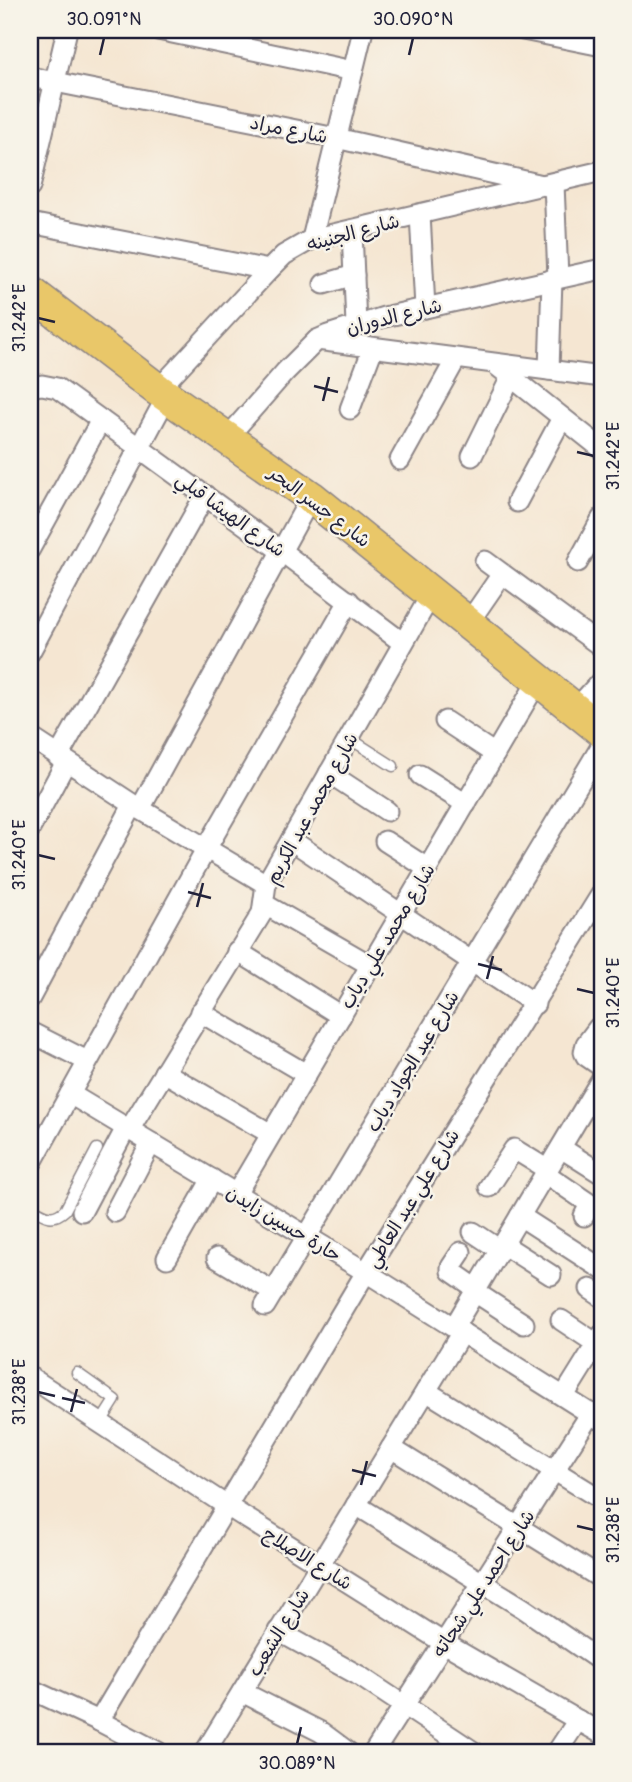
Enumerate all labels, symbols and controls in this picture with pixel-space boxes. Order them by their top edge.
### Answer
text: 30.091°N [67,8,141,31]
text: 30.090°N [373,8,453,31]
street label: شارع مراد [248,111,330,150]
street label: شارع الجنينه [304,209,402,258]
text: 31.242°E [8,284,31,352]
street label: شارع الدوران [344,294,445,341]
text: 31.242°E [602,422,625,490]
street label: شارع جسر البحر [261,459,375,554]
street label: شارع الهيشا قبلي [169,467,290,566]
street label: شارع محمد عبد الكريم [260,728,365,890]
text: 31.240°E [8,819,31,891]
street label: شارع محمد علي دياب [335,859,444,1016]
text: 31.240°E [602,957,625,1029]
street label: شارع عبد الجواد دياب [361,986,465,1137]
street label: شارع علي عبد العاطي [361,1125,469,1274]
street label: حارة حسين زايدن [222,1180,345,1268]
text: 31.238°E [8,1359,31,1425]
text: 31.238°E [602,1497,625,1563]
street label: شارع احمد علي شحاته [427,1505,544,1664]
street label: شارع الاصلاح [258,1522,357,1597]
street label: شارع الشعب [242,1584,316,1681]
text: 30.089°N [259,1752,335,1775]

